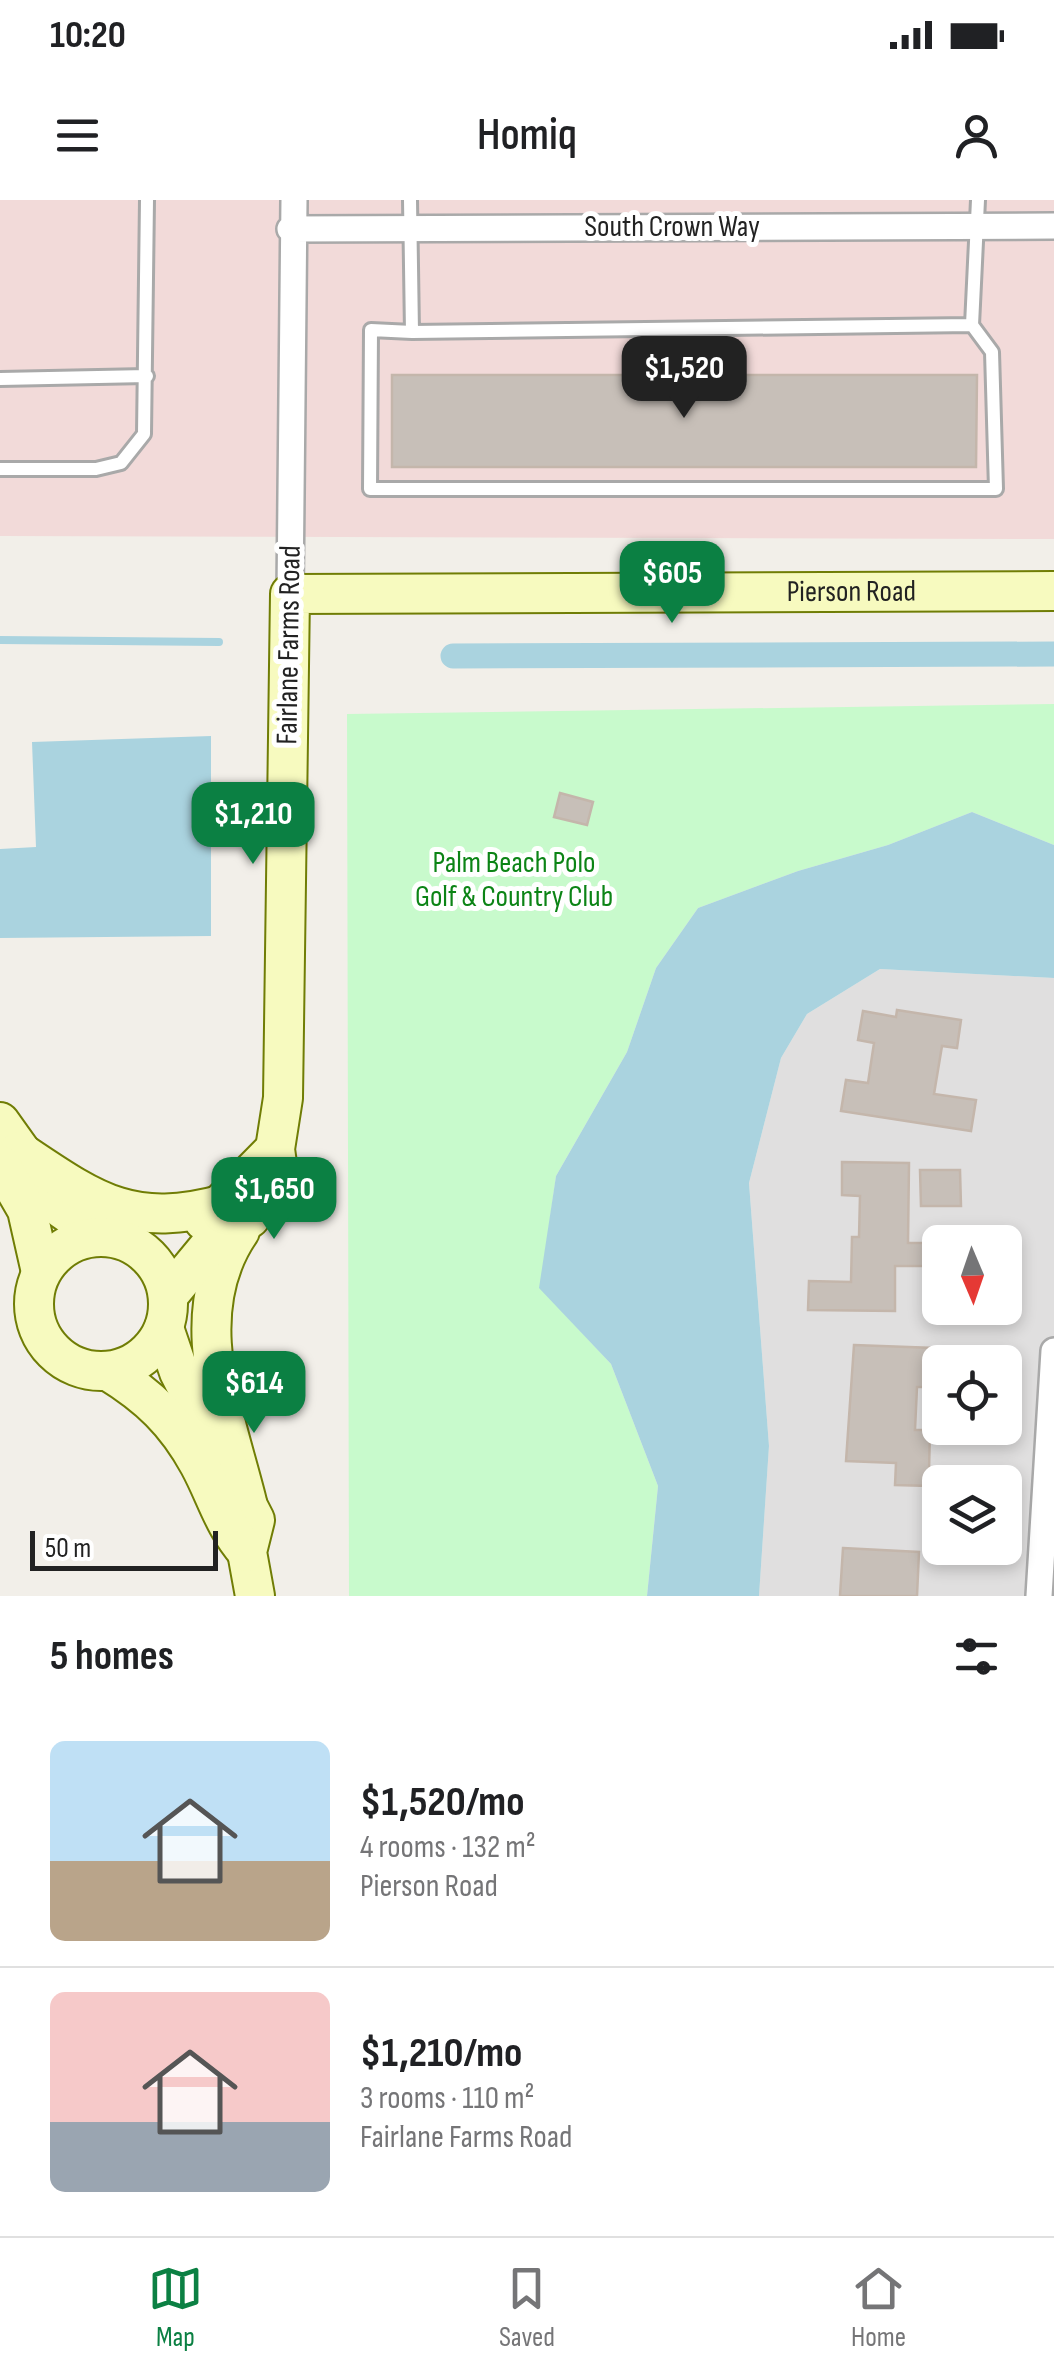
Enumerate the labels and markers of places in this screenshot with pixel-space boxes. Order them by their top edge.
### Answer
pin: $1,520 [603,336,765,421]
pin: $605 [613,541,731,626]
pin: $1,210 [172,782,334,867]
pin: $1,650 [193,1157,355,1242]
pin: $614 [195,1351,313,1436]

